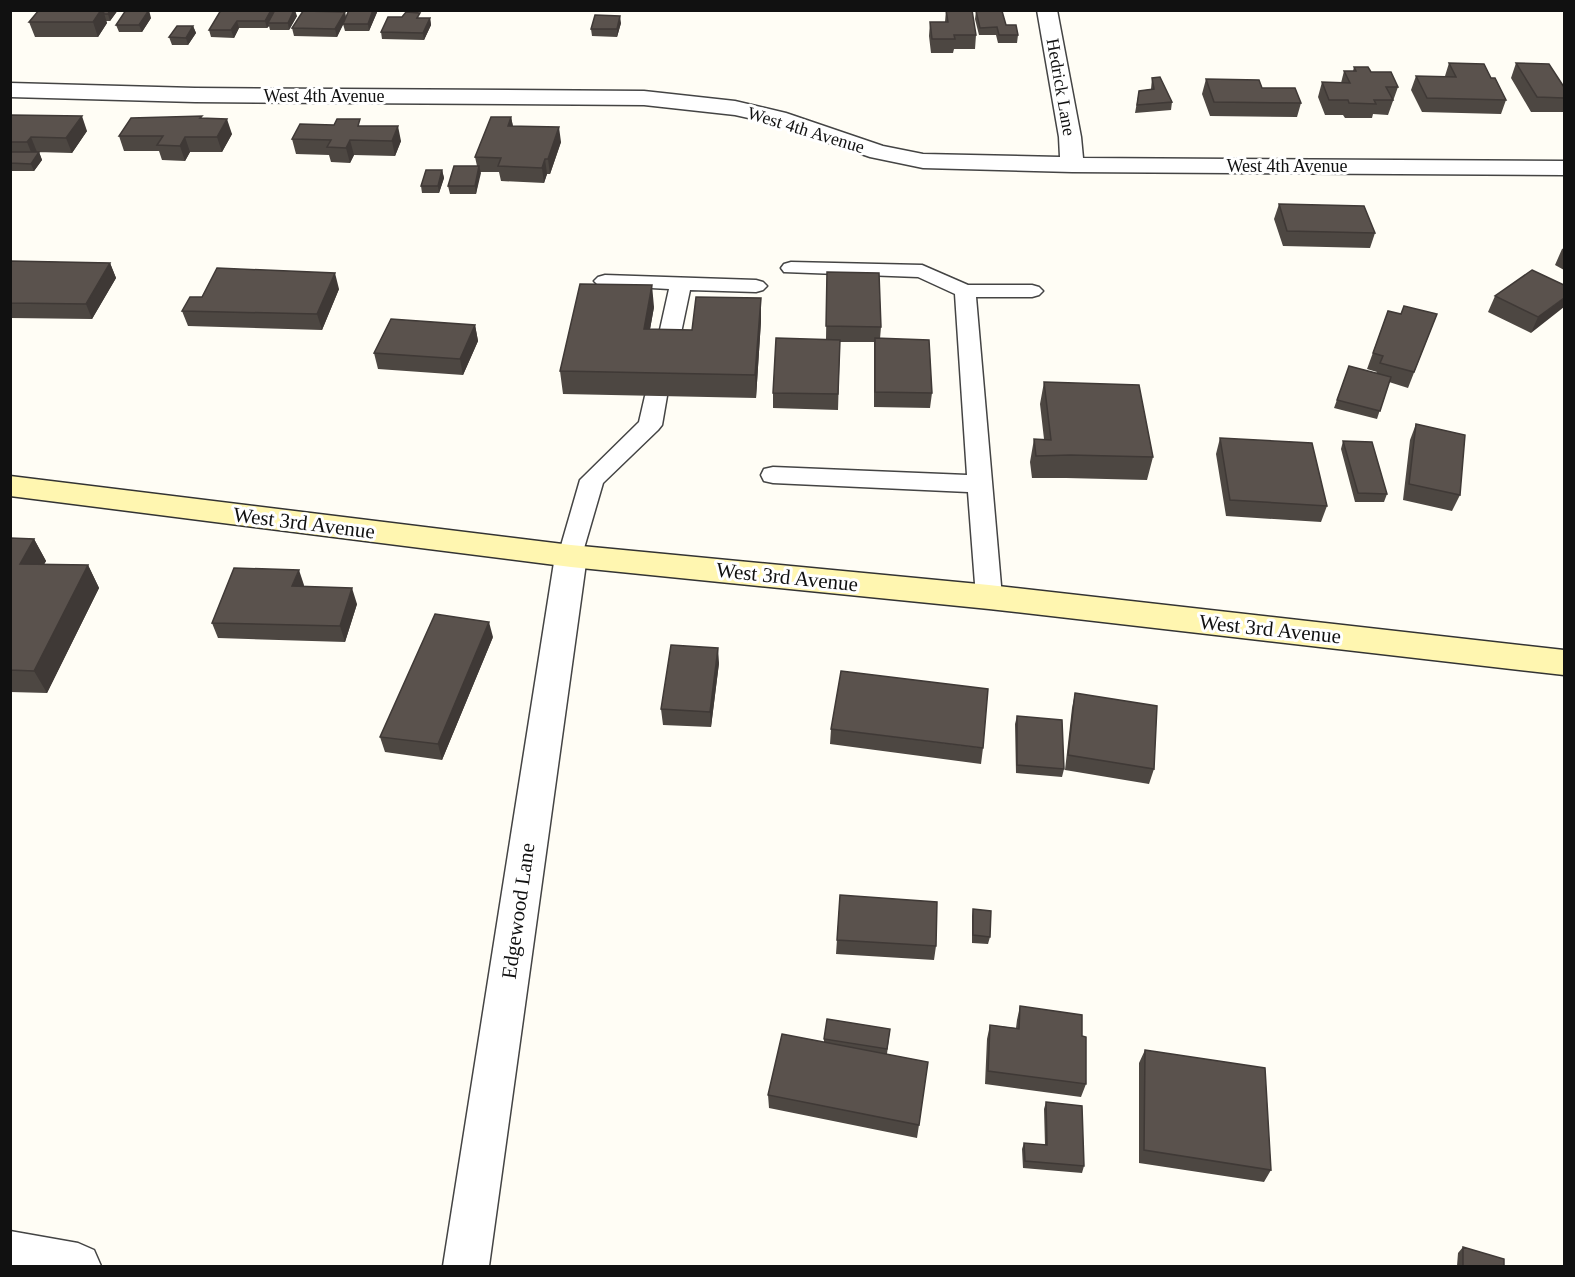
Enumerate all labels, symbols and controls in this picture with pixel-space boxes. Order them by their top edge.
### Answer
street label: Hedrick Lane [1043,37,1079,137]
street label: West 4th Avenue [263,86,385,106]
street label: West 4th Avenue [745,103,867,157]
street label: West 4th Avenue [1226,156,1348,176]
street label: West 3rd Avenue [232,502,376,544]
street label: West 3rd Avenue [715,558,859,596]
street label: West 3rd Avenue [1198,610,1342,648]
street label: Edgewood Lane [497,841,539,981]

